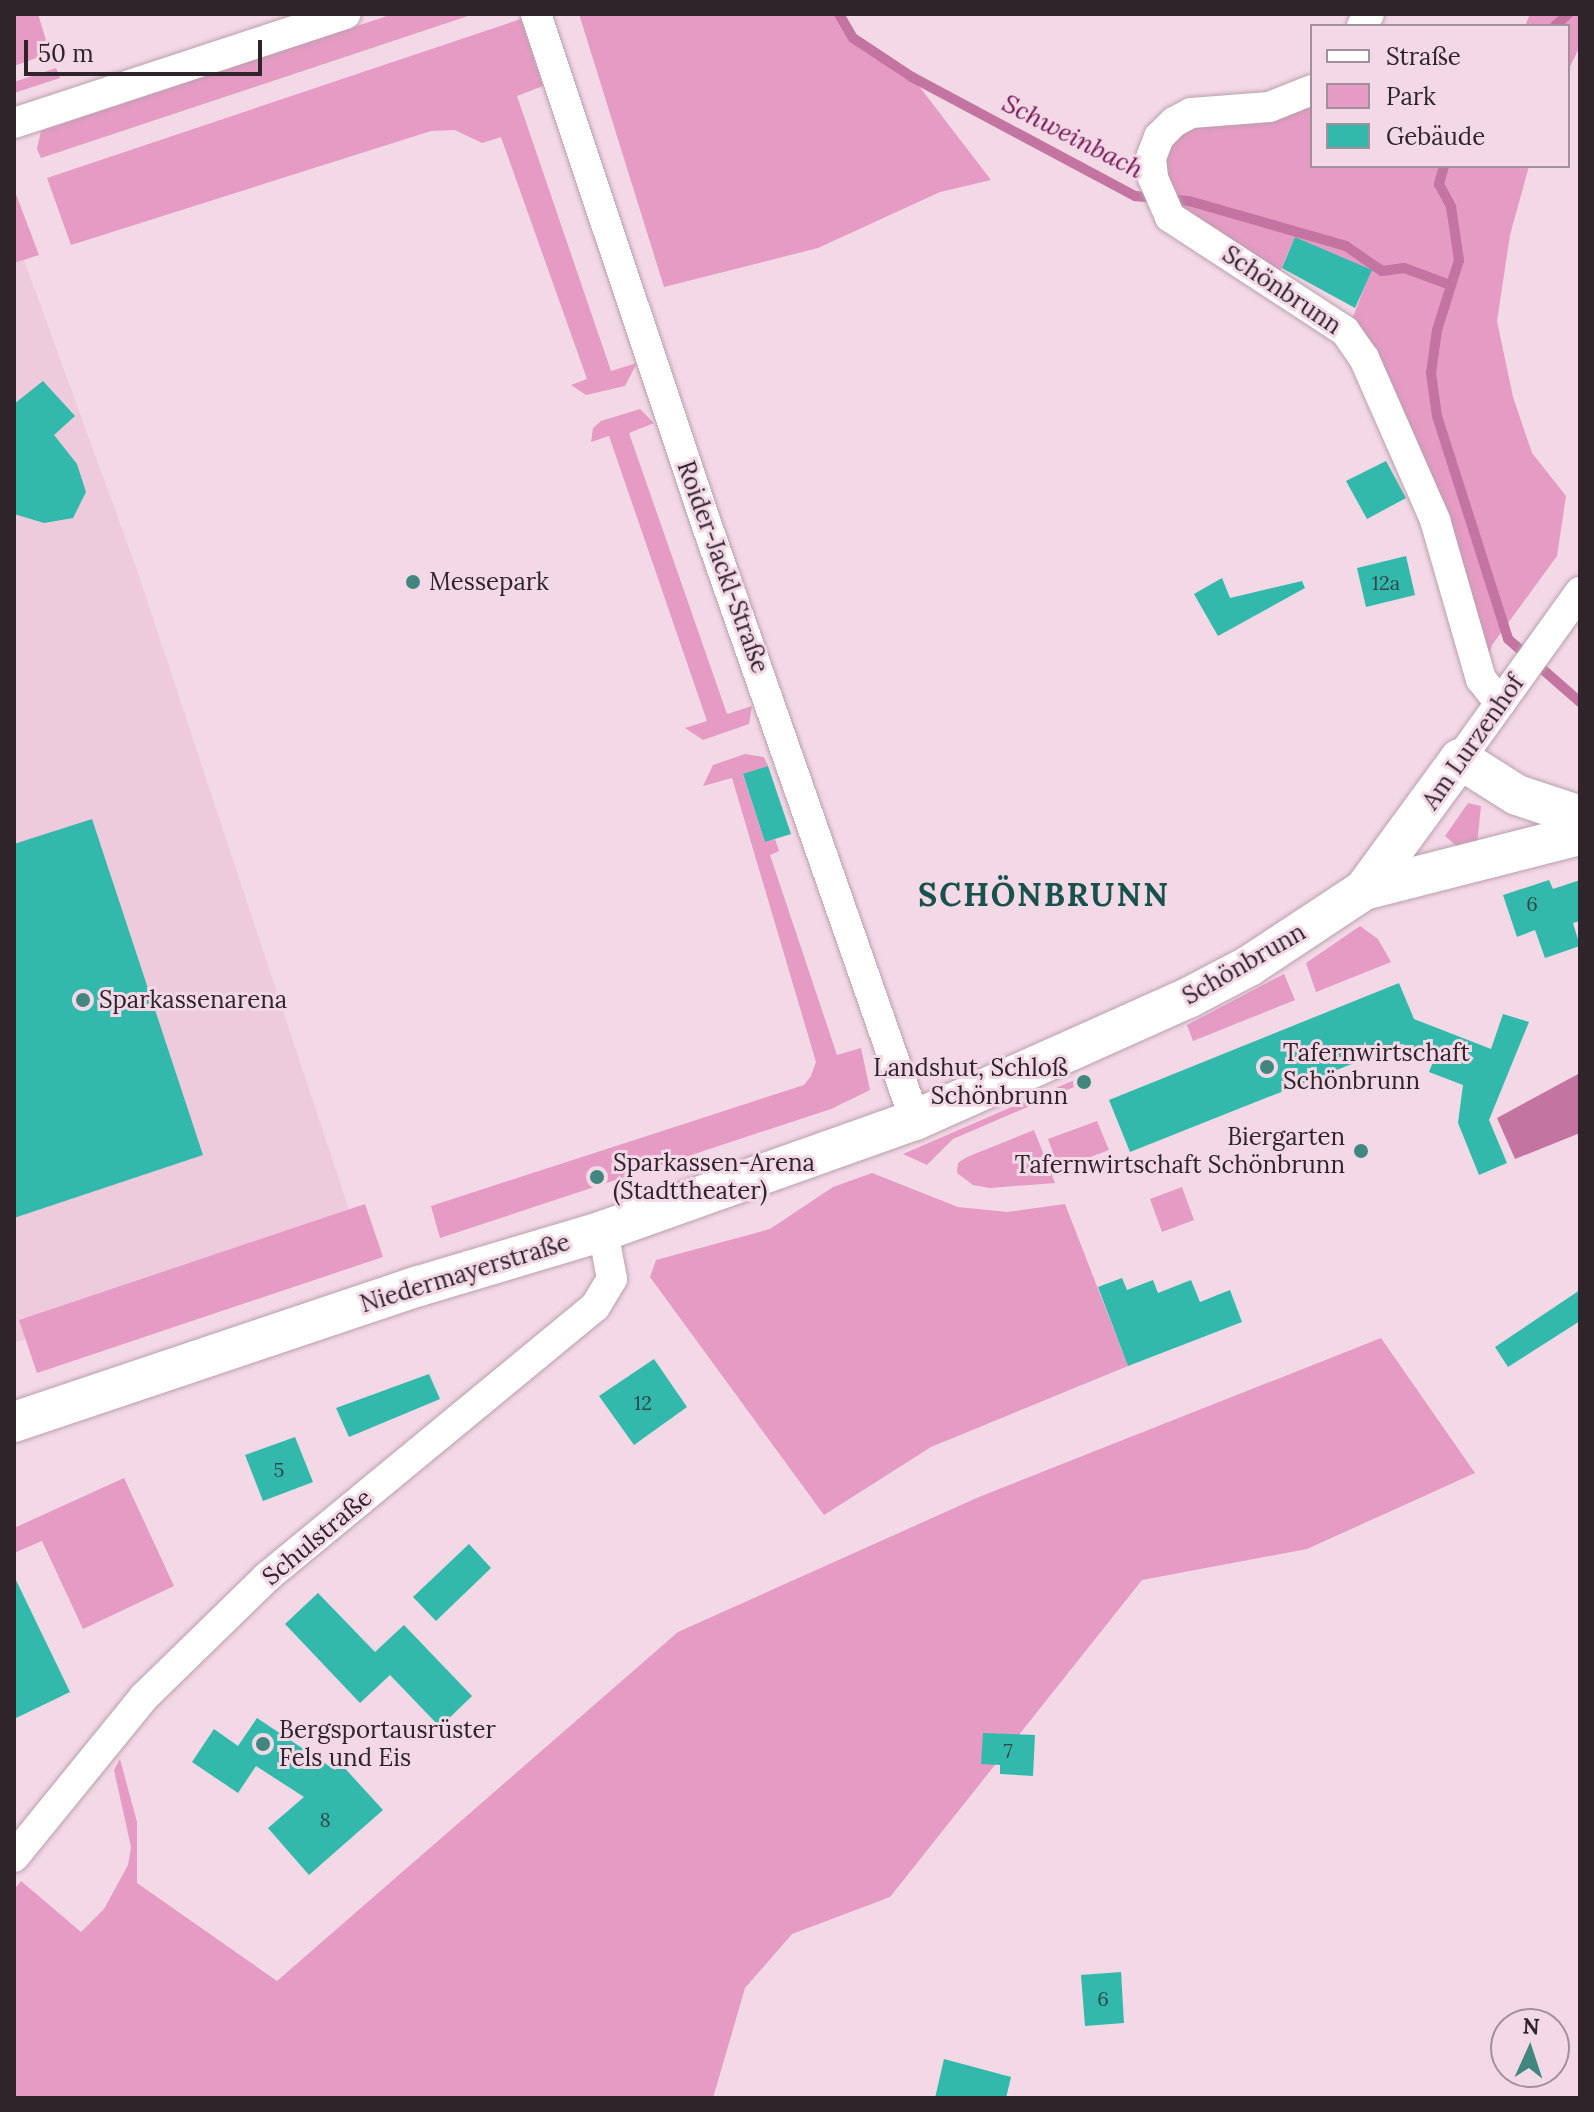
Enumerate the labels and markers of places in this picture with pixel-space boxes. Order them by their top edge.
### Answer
place label: Messepark [429,568,549,596]
marker: Messepark [404,573,422,591]
place label: Sparkassenarena [99,986,287,1014]
marker: Sparkassenarena [74,991,92,1009]
place label: Tafernwirtschaft Schönbrunn [1283,1039,1470,1095]
place label: Landshut, Schloß Schönbrunn [873,1054,1068,1110]
marker: Tafernwirtschaft Schönbrunn [1258,1058,1276,1076]
marker: Landshut, Schloß Schönbrunn [1075,1073,1093,1091]
place label: Biergarten Tafernwirtschaft Schönbrunn [1015,1123,1345,1179]
marker: Biergarten Tafernwirtschaft Schönbrunn [1352,1142,1370,1160]
place label: Sparkassen-Arena (Stadttheater) [613,1149,815,1205]
marker: Sparkassen-Arena (Stadttheater) [588,1168,606,1186]
place label: Bergsportausrüster Fels und Eis [279,1716,496,1772]
marker: Bergsportausrüster Fels und Eis [254,1735,272,1753]

